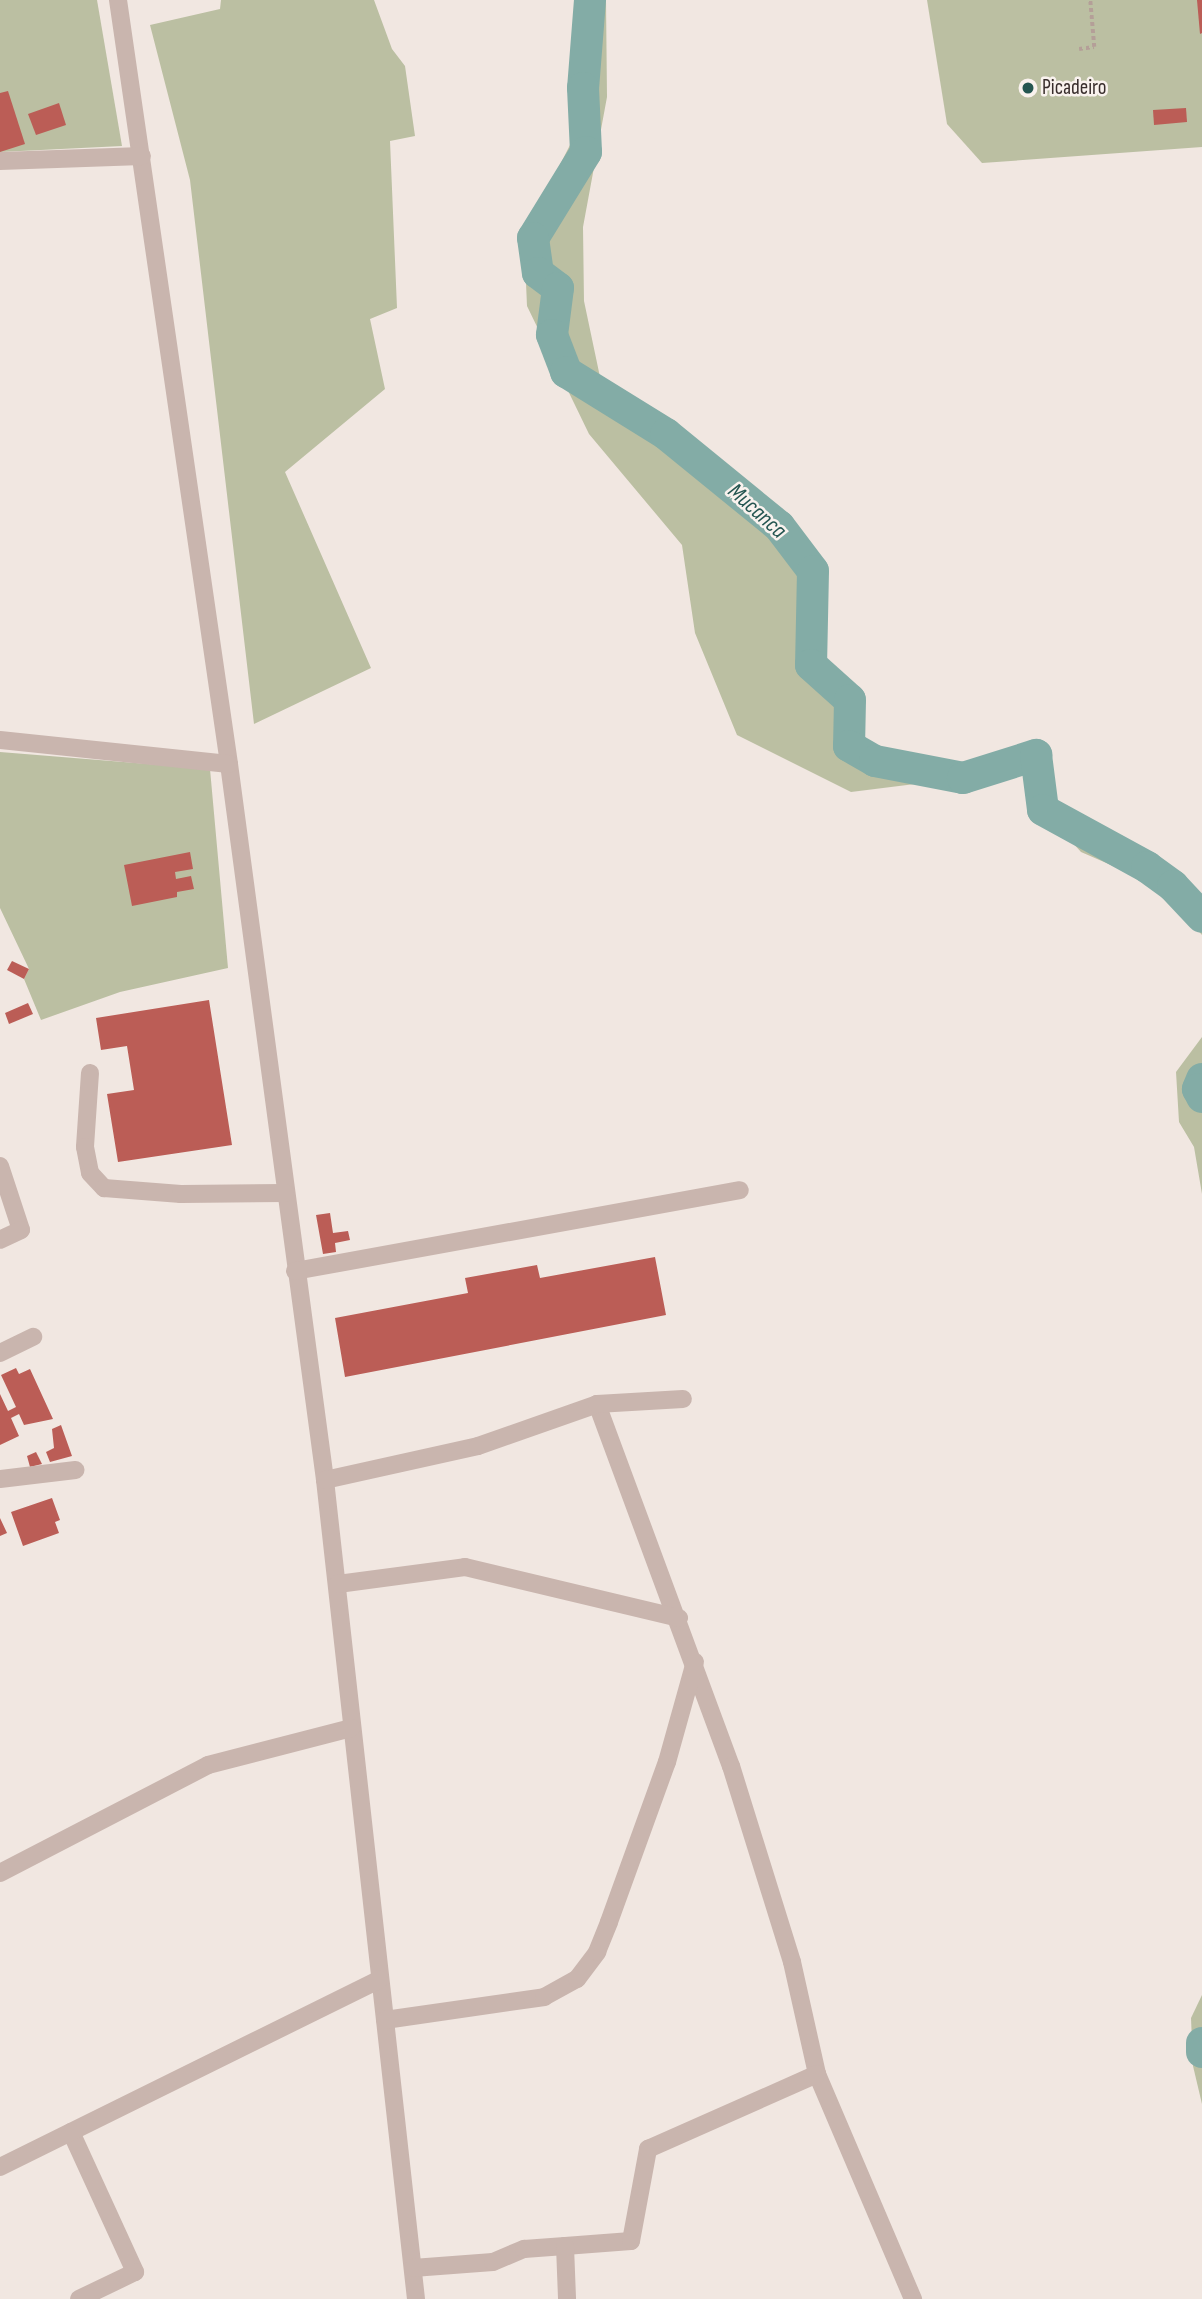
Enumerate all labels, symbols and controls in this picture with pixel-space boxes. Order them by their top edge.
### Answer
place label: Picadeiro [1042,75,1106,101]
marker: Picadeiro [1020,80,1036,96]
water label: Mucanca [722,478,792,544]

